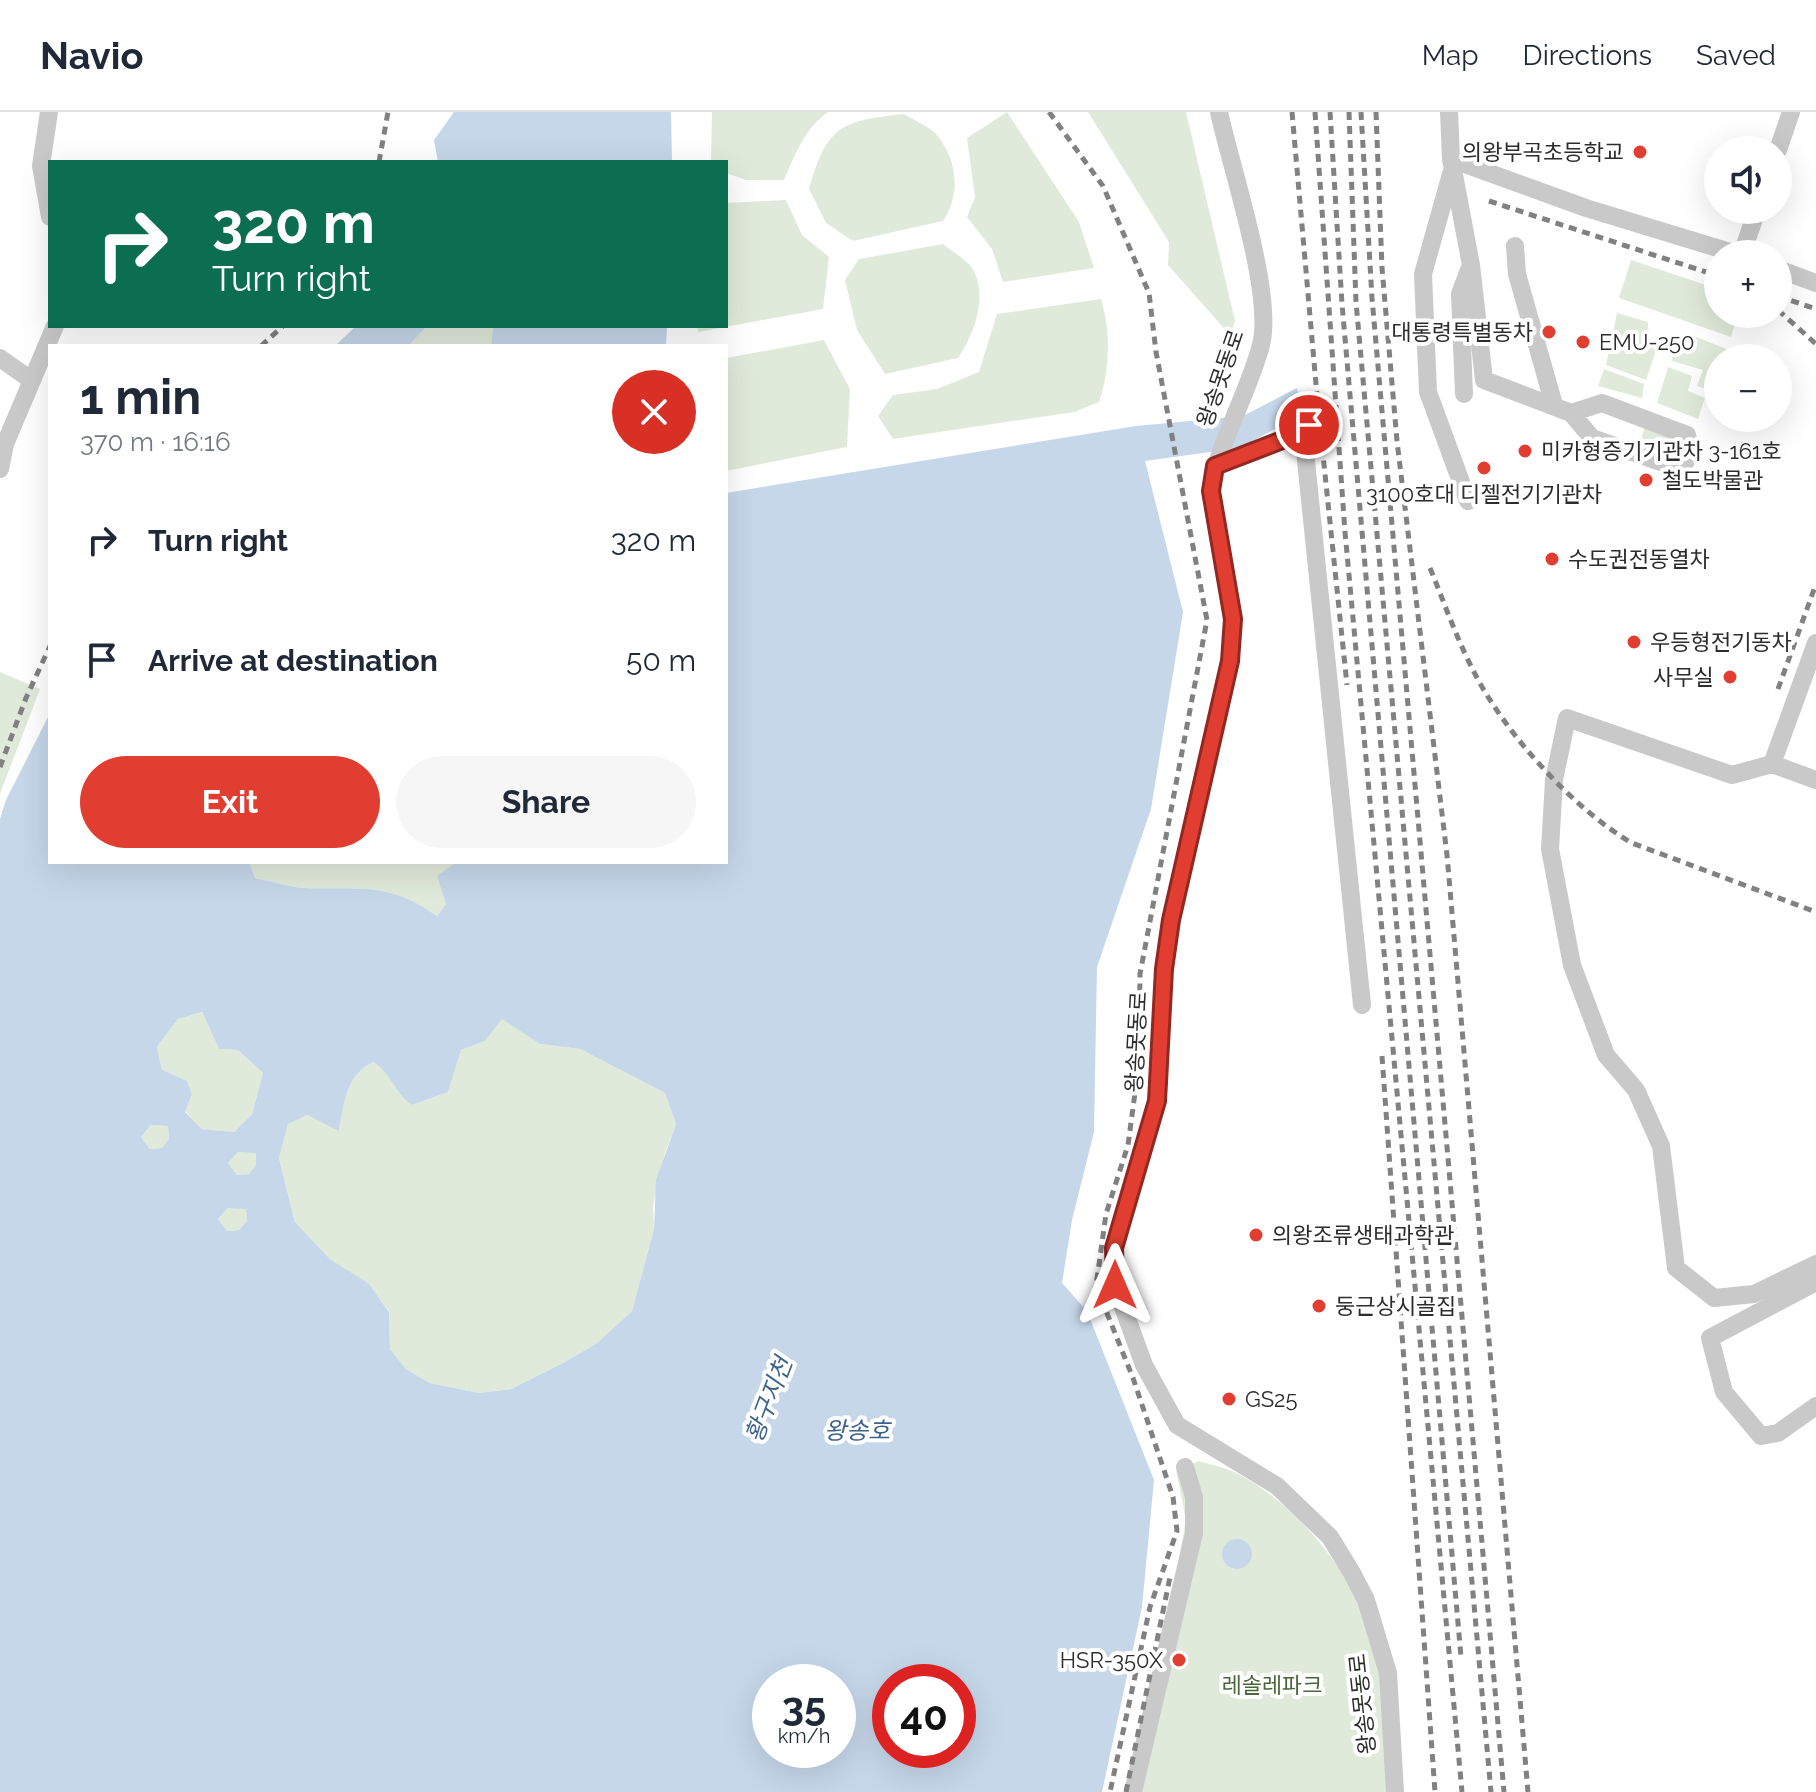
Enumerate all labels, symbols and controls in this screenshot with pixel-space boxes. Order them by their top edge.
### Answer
text: Navio [40,33,143,78]
text: Map [1422,39,1479,72]
text: Directions [1523,39,1652,72]
text: Saved [1696,39,1776,72]
map controls [1704,136,1792,432]
button: sound [1704,136,1792,224]
place label: 의왕부곡초등학교 [1462,139,1624,165]
marker: 의왕부곡초등학교 [1631,143,1649,161]
text: 320 m [212,190,375,256]
icon: right [80,192,184,296]
button: + [1704,240,1792,328]
text: Turn right [212,257,371,299]
place label: 대통령특별동차 [1391,319,1533,345]
marker: 대통령특별동차 [1540,323,1558,341]
street label: 왕송못동로 [1191,326,1249,430]
place label: EMU-250 [1599,329,1694,355]
marker: EMU-250 [1574,333,1592,351]
button: − [1704,344,1792,432]
text: 1 min [80,369,201,425]
button: close [612,370,696,454]
pin [1275,391,1343,459]
icon: arrive [1287,403,1331,447]
text: 370 m · 16:16 [80,427,231,457]
place label: 미카형증기기관차 3-161호 [1541,438,1782,464]
marker: 미카형증기기관차 3-161호 [1516,442,1534,460]
marker: 3100호대 디젤전기기관차 [1475,459,1493,477]
place label: 철도박물관 [1662,467,1763,493]
marker: 철도박물관 [1637,471,1655,489]
place label: 3100호대 디젤전기기관차 [1366,481,1602,507]
icon: right [80,518,124,562]
text: Turn right [148,523,288,558]
text: 320 m [611,523,696,558]
place label: 수도권전동열차 [1568,546,1710,572]
marker: 수도권전동열차 [1543,550,1561,568]
place label: 우등형전기동차 [1650,629,1792,655]
marker: 우등형전기동차 [1625,633,1643,651]
icon: arrive [80,638,124,682]
text: Arrive at destination [148,643,438,678]
text: 50 m [626,643,696,678]
place label: 사무실 [1653,664,1714,690]
marker: 사무실 [1721,668,1739,686]
button: Exit [80,756,380,848]
button: Share [396,756,696,848]
street label: 왕송못동로 [1120,991,1152,1093]
place label: 의왕조류생태과학관 [1272,1222,1454,1248]
marker: 의왕조류생태과학관 [1247,1226,1265,1244]
position arrow [1073,1243,1157,1327]
place label: 둥근상시골집 [1335,1293,1456,1319]
marker: 둥근상시골집 [1310,1297,1328,1315]
water label: 황구지천 [739,1351,799,1446]
place label: GS25 [1245,1386,1298,1412]
marker: GS25 [1220,1390,1238,1408]
water label: 왕송호 [824,1416,892,1445]
place label: HSR-350X [1060,1647,1163,1673]
marker: HSR-350X [1170,1651,1188,1669]
street label: 왕송못동로 [1344,1652,1380,1756]
speed limit sign: 40 [872,1664,976,1768]
park label: 레솔레파크 [1221,1672,1323,1698]
text: 35 [782,1682,826,1729]
text: km/h [778,1724,830,1748]

